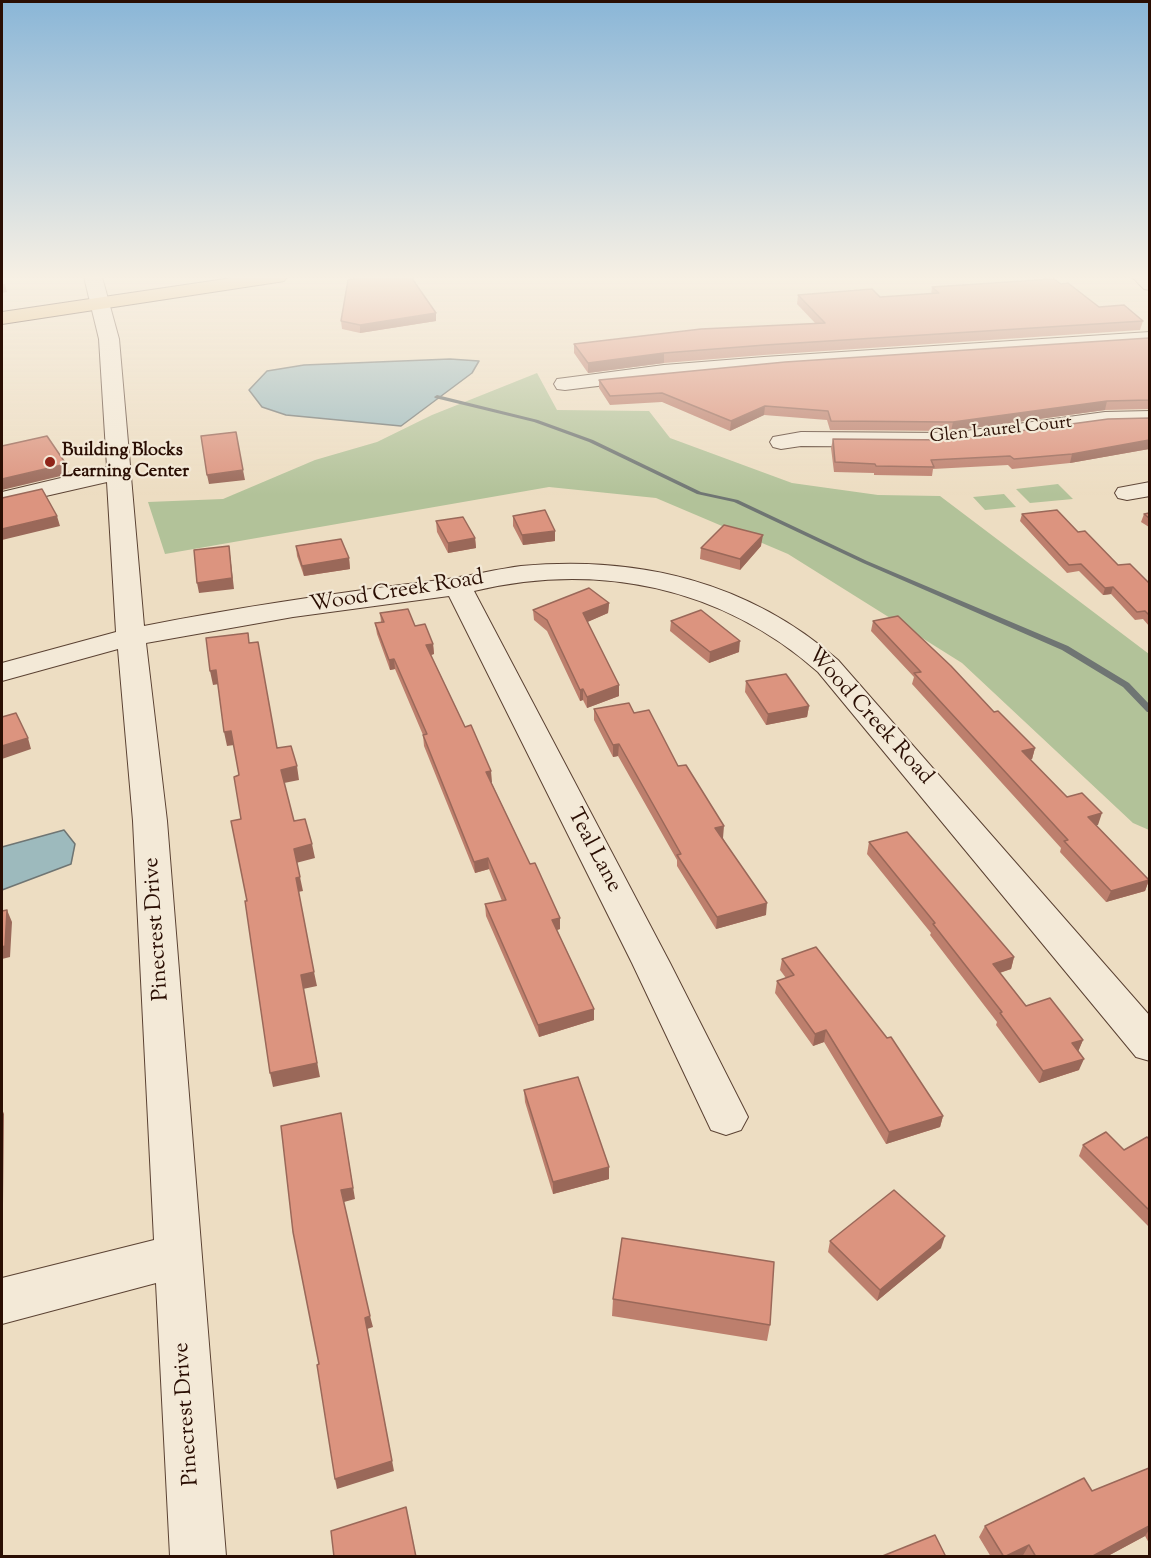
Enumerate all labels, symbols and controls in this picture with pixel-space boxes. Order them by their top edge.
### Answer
street label: Glen Laurel Court [929,413,1073,449]
place label: Building Blocks Learning Center [62,441,189,484]
marker: Building Blocks Learning Center [43,455,57,469]
street label: Wood Creek Road [308,566,486,620]
street label: Wood Creek Road [800,643,938,791]
street label: Teal Lane [560,805,626,897]
street label: Pinecrest Drive [140,856,176,1002]
street label: Pinecrest Drive [170,1341,206,1487]

